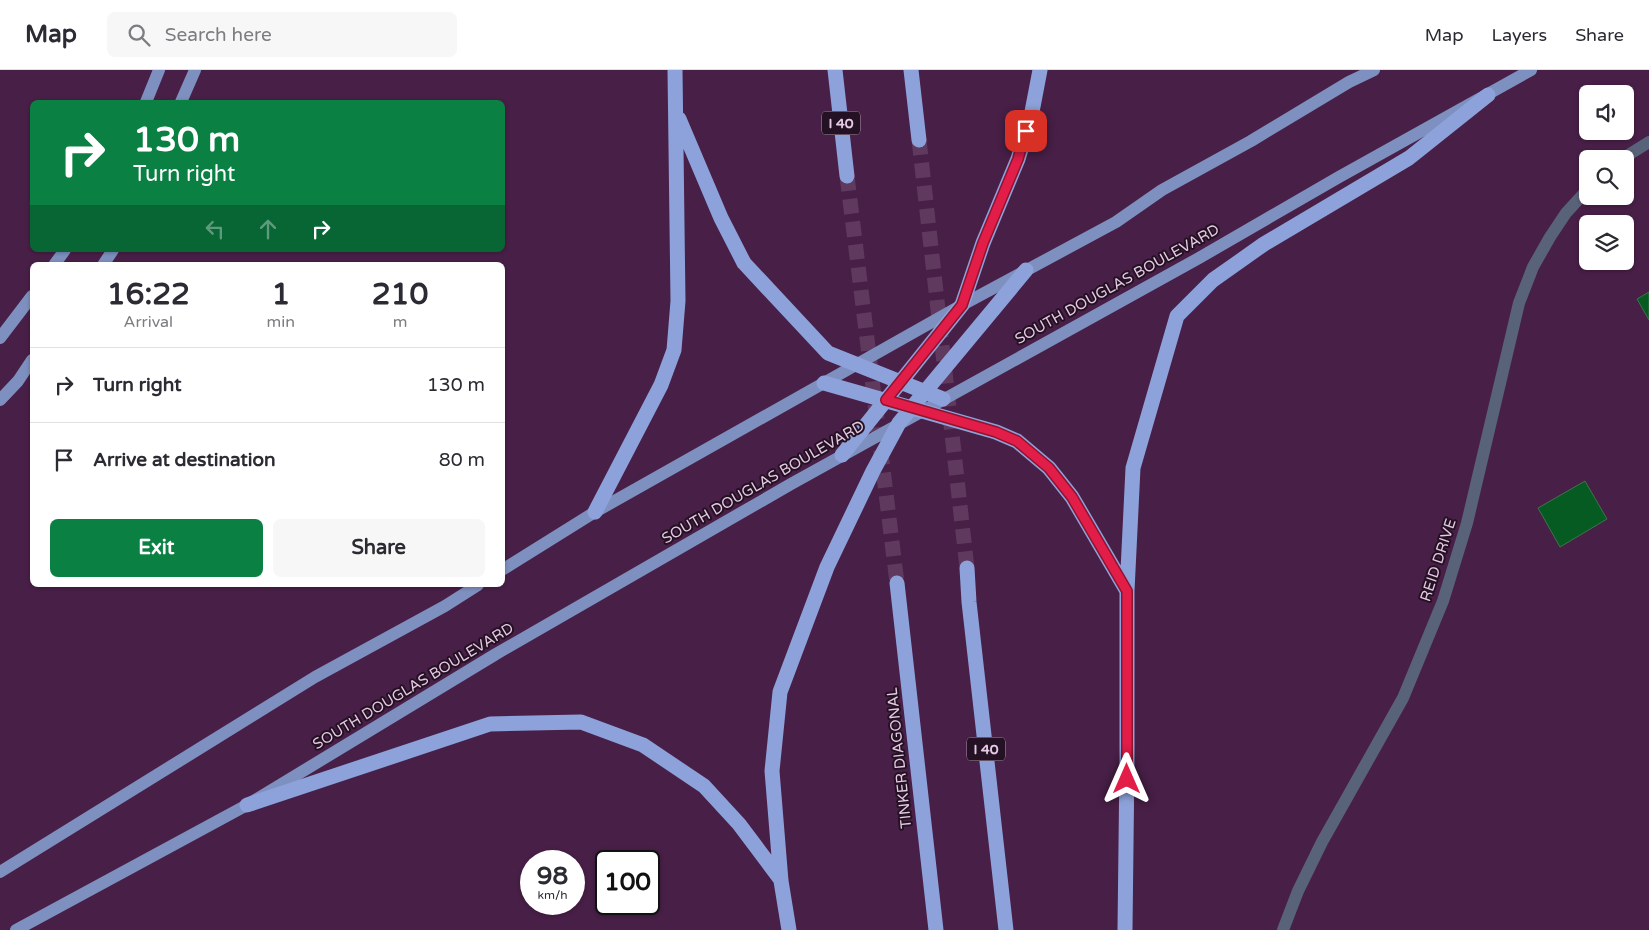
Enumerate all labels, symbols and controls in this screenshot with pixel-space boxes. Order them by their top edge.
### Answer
search box [107,12,457,57]
text: Map [25,20,77,49]
icon: search [125,21,153,49]
text: Search here [165,24,272,46]
text: Map [1425,24,1464,46]
text: Layers [1492,24,1547,46]
text: Share [1575,24,1624,46]
map controls [1579,85,1634,270]
button: sound [1579,85,1634,140]
pin [1005,110,1047,152]
road number: I 40 [822,112,860,134]
icon: arrive [1012,117,1040,145]
text: 130 m [133,119,240,161]
icon: right [50,120,115,185]
button: search [1579,150,1634,205]
text: Turn right [133,161,235,187]
icon: left [201,215,229,243]
icon: ahead [254,215,282,243]
icon: right [307,215,335,243]
button: layers [1579,215,1634,270]
street label: SOUTH DOUGLAS BOULEVARD [1012,220,1222,348]
text: 16:22 [107,276,190,313]
text: 1 [271,276,290,313]
text: 210 [372,276,428,313]
text: Arrival [124,312,173,332]
text: min [267,312,295,332]
text: m [393,312,407,332]
icon: right [50,371,78,399]
text: Turn right [93,374,181,396]
text: 130 m [427,374,485,396]
street label: SOUTH DOUGLAS BOULEVARD [658,416,868,548]
icon: arrive [50,446,78,474]
text: Arrive at destination [93,449,276,471]
text: 80 m [439,449,485,471]
street label: REID DRIVE [1416,516,1460,604]
button: Exit [50,519,263,577]
button: Share [273,519,485,577]
street label: SOUTH DOUGLAS BOULEVARD [309,619,517,753]
street label: TINKER DIAGONAL [883,686,915,829]
road number: I 40 [967,738,1005,761]
position arrow [1100,752,1152,804]
speed limit sign: 100 [595,850,660,915]
text: 98 [537,861,568,891]
text: km/h [537,888,568,902]

